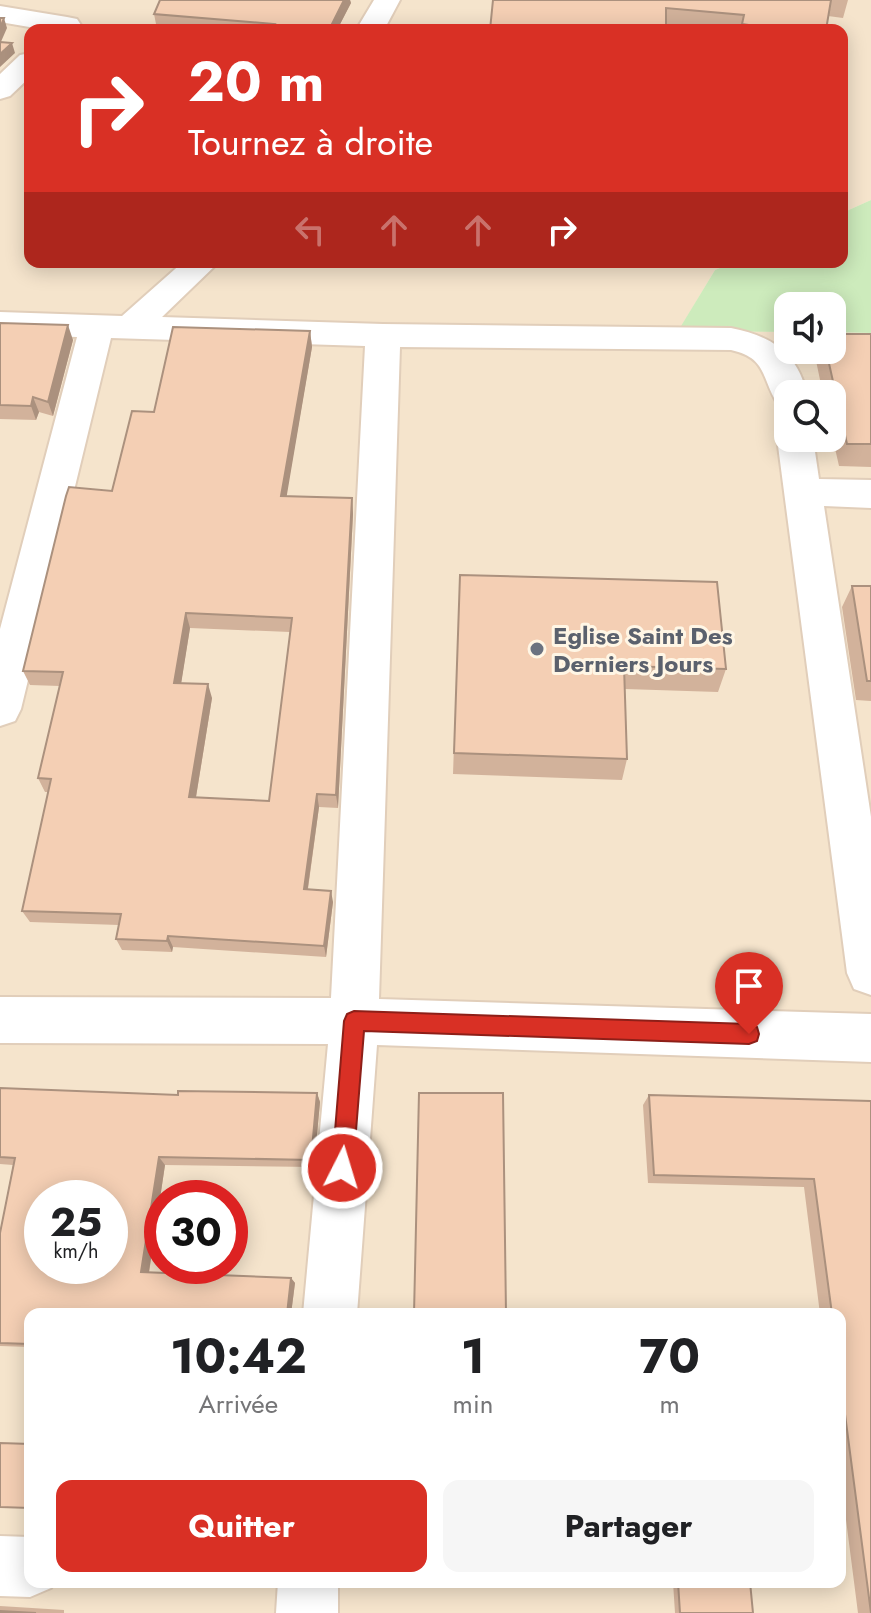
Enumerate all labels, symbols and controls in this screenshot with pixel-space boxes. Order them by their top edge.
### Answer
text: 20 m [188,41,325,122]
icon: right [56,56,160,160]
text: Tournez à droite [188,116,433,168]
icon: left [288,208,332,252]
icon: ahead [372,208,416,252]
icon: ahead [456,208,500,252]
icon: right [540,208,584,252]
map controls [774,292,846,452]
button: sound [774,292,846,364]
button: search [774,380,846,452]
place label: Eglise Saint Des Derniers Jours [553,618,733,681]
marker: Eglise Saint Des Derniers Jours [528,640,546,658]
pin [715,952,783,1034]
icon: arrive [727,964,771,1008]
position arrow [300,1126,384,1210]
speed limit sign: 30 [144,1180,248,1284]
text: 25 [50,1193,102,1251]
text: km/h [53,1237,99,1266]
text: 10:42 [170,1322,307,1391]
text: 1 [461,1322,485,1391]
text: 70 [639,1322,700,1391]
text: Arrivée [199,1385,278,1423]
text: min [453,1385,493,1423]
text: m [660,1385,680,1423]
button: Quitter [56,1480,427,1572]
button: Partager [443,1480,814,1572]

